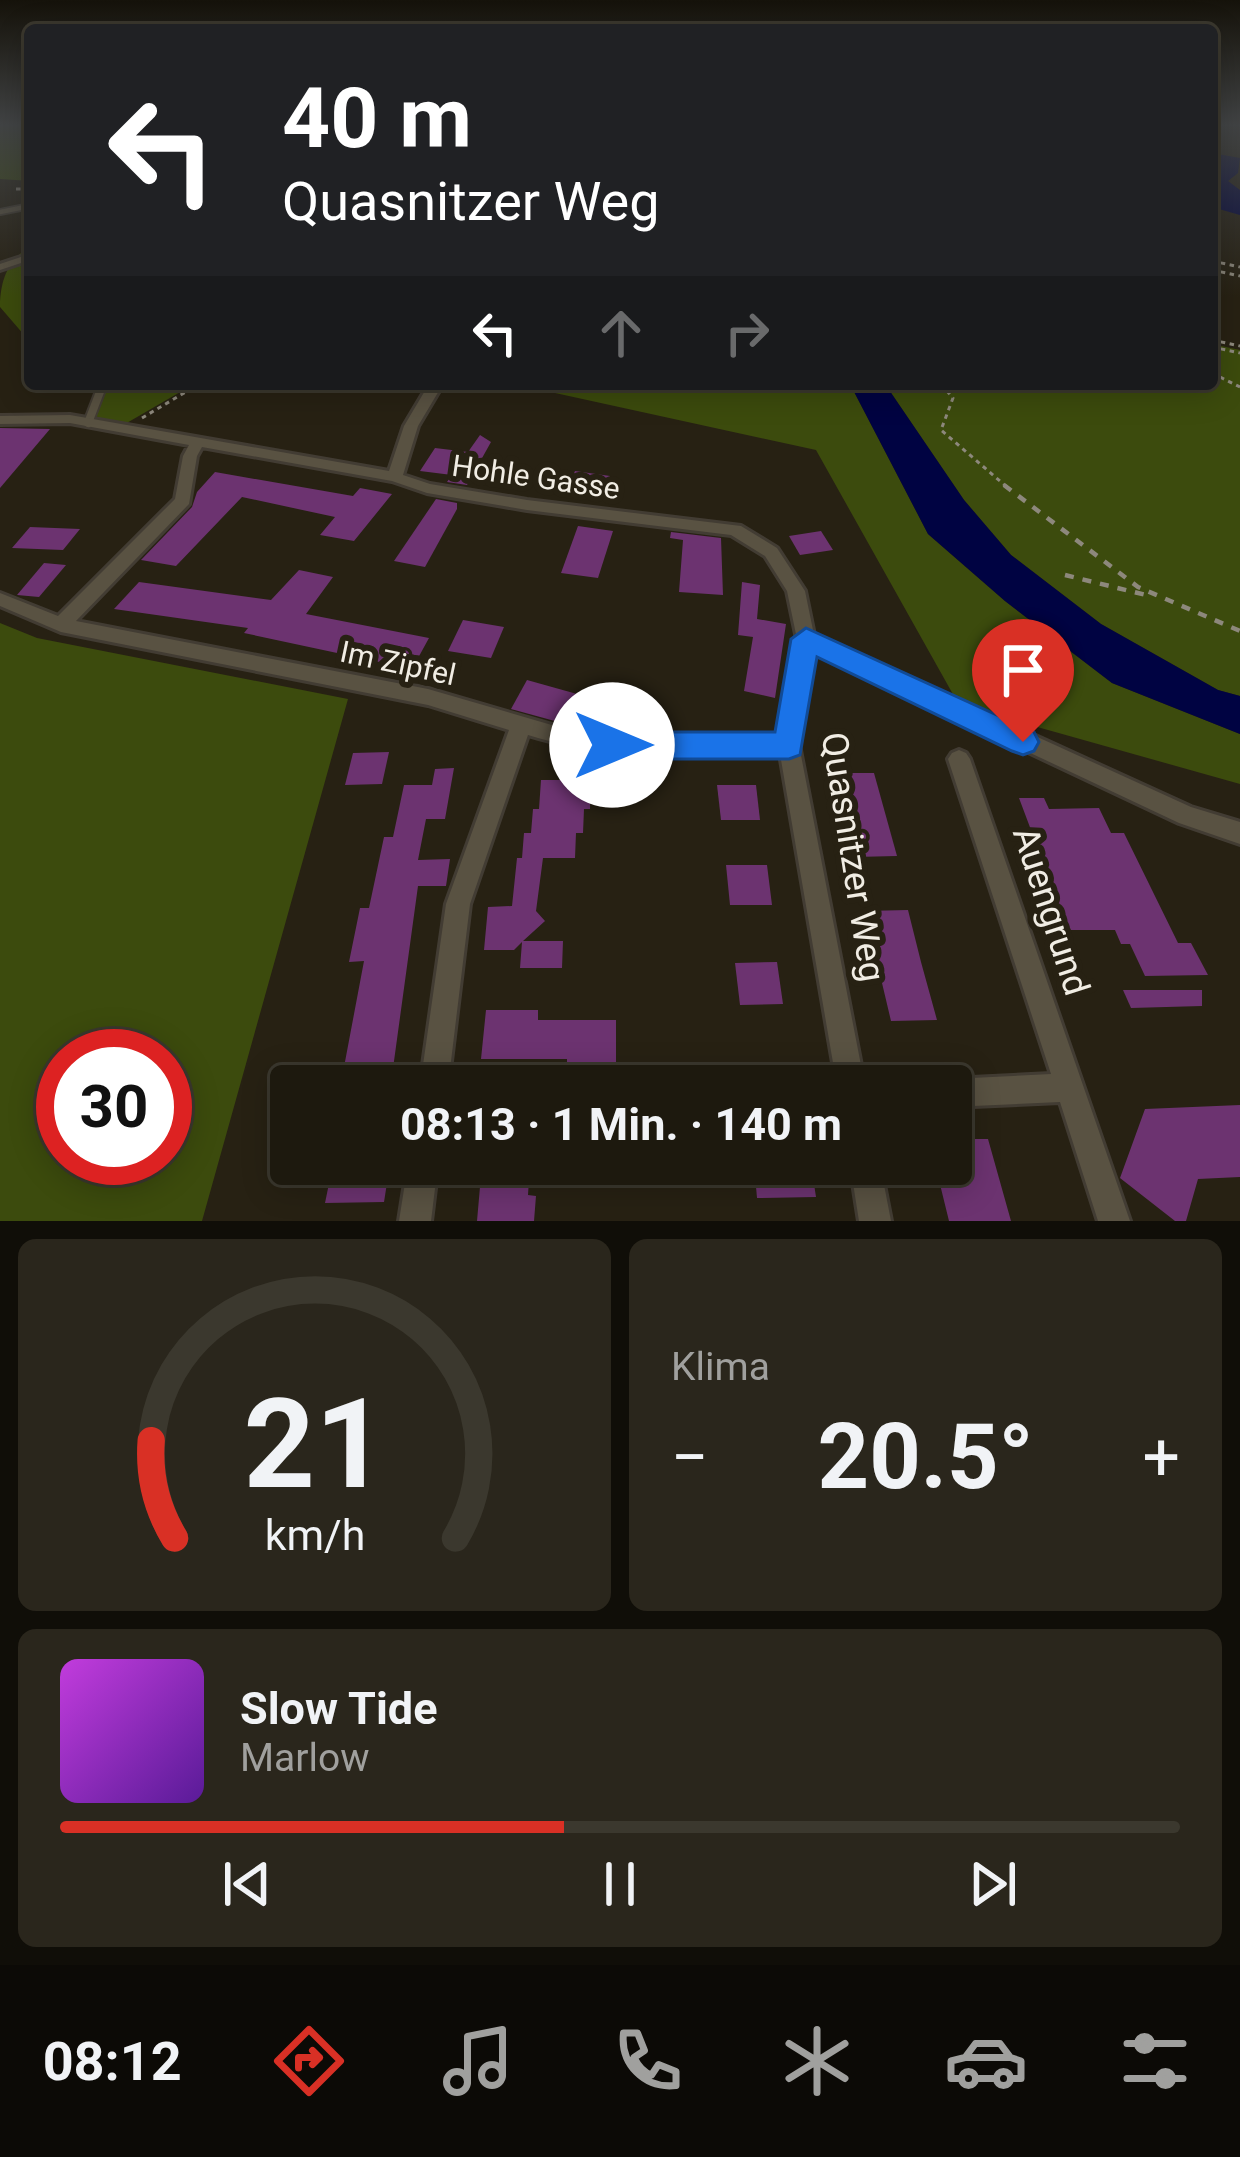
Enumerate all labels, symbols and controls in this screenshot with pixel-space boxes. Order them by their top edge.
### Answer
text: 40 m [282,69,472,168]
icon: left [84,72,240,228]
text: Quasnitzer Weg [282,170,660,233]
icon: left [462,300,528,366]
icon: ahead [588,300,654,366]
icon: right [714,300,780,366]
street label: Hohle Gasse [450,448,622,506]
pin [972,619,1074,742]
street label: Im Zipfel [337,634,459,692]
icon: arrive [990,637,1056,703]
position arrow [549,682,675,808]
street label: Quasnitzer Weg [813,729,893,985]
street label: Auengrund [1004,822,1098,1000]
speed limit sign: 30 [36,1029,192,1185]
text: 08:13 · 1 Min. · 140 m [400,1098,842,1151]
text: Klima [671,1344,770,1390]
text: 21 [243,1371,386,1517]
text: 20.5° [818,1405,1034,1510]
text: − [671,1419,709,1496]
text: + [1143,1419,1180,1496]
text: km/h [264,1510,365,1560]
text: Slow Tide [240,1682,438,1735]
text: Marlow [240,1735,370,1781]
icon: previous [214,1851,280,1917]
icon: pause [587,1851,653,1917]
icon: next [960,1851,1026,1917]
icon: directions [267,2019,351,2103]
icon: music [436,2019,520,2103]
icon: phone [606,2019,690,2103]
icon: climate [775,2019,859,2103]
icon: car [944,2019,1028,2103]
icon: filters [1113,2019,1197,2103]
text: 08:12 [43,2030,182,2093]

